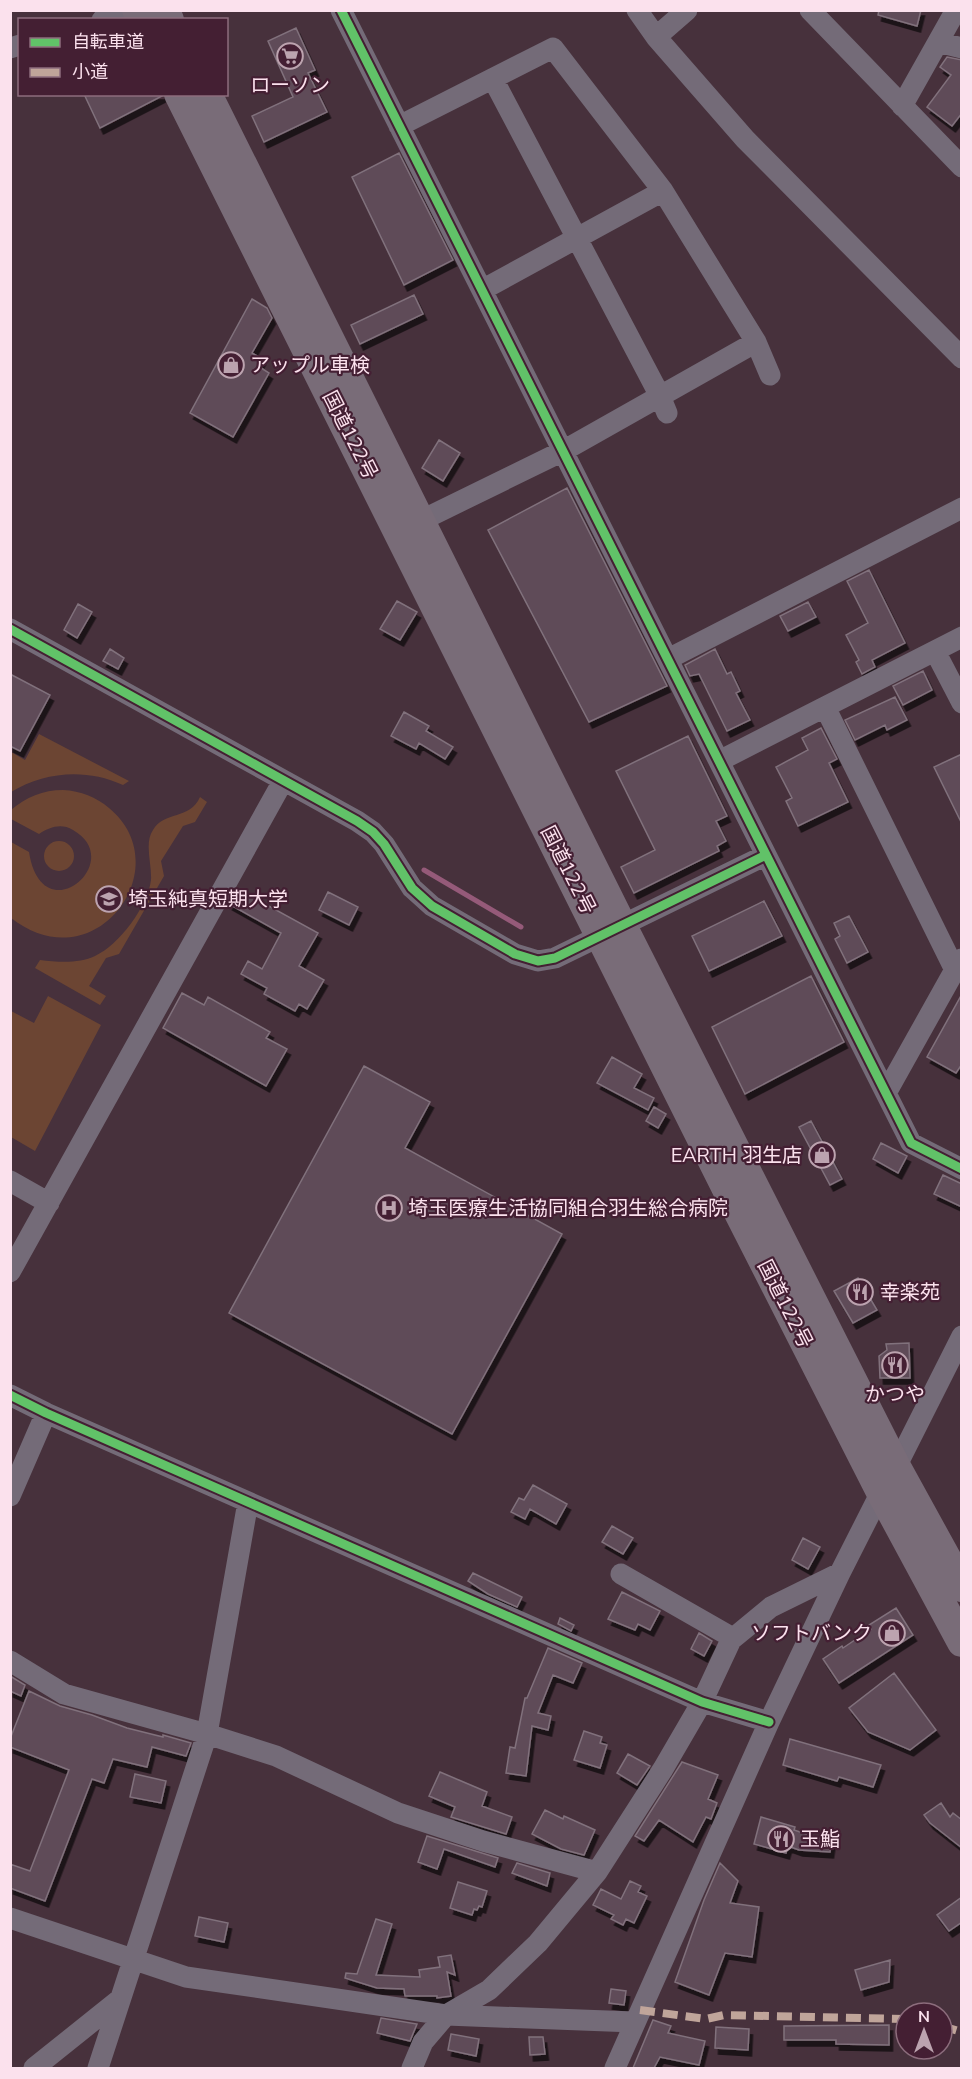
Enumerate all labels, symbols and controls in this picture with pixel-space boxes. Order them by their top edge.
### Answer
legend [18,18,228,96]
text: 自転車道 [72,30,144,54]
supermarket icon: ローソン [275,41,305,71]
text: 小道 [72,60,108,84]
place label: ローソン [250,72,330,99]
shop icon: アップル車検 [216,350,246,380]
place label: アップル車検 [250,352,370,379]
street label: 国道122号 [316,386,384,484]
street label: 国道122号 [534,821,602,919]
school or university icon: 埼玉純真短期大学 [94,884,124,914]
place label: 埼玉純真短期大学 [128,886,288,913]
shop icon: EARTH 羽生店 [807,1140,837,1170]
place label: EARTH 羽生店 [671,1142,802,1169]
hospital icon: 埼玉医療生活協同組合羽生総合病院 [374,1193,404,1223]
place label: 埼玉医療生活協同組合羽生総合病院 [408,1195,728,1222]
street label: 国道122号 [751,1255,819,1353]
restaurant icon: 幸楽苑 [845,1277,875,1307]
place label: 幸楽苑 [880,1279,940,1306]
restaurant icon: かつや [880,1350,910,1380]
place label: かつや [865,1381,925,1408]
shop icon: ソフトバンク [877,1618,907,1648]
place label: ソフトバンク [751,1620,872,1647]
restaurant icon: 玉鮨 [766,1824,796,1854]
place label: 玉鮨 [800,1826,840,1853]
north arrow [894,2001,954,2061]
text: N [918,2006,930,2028]

